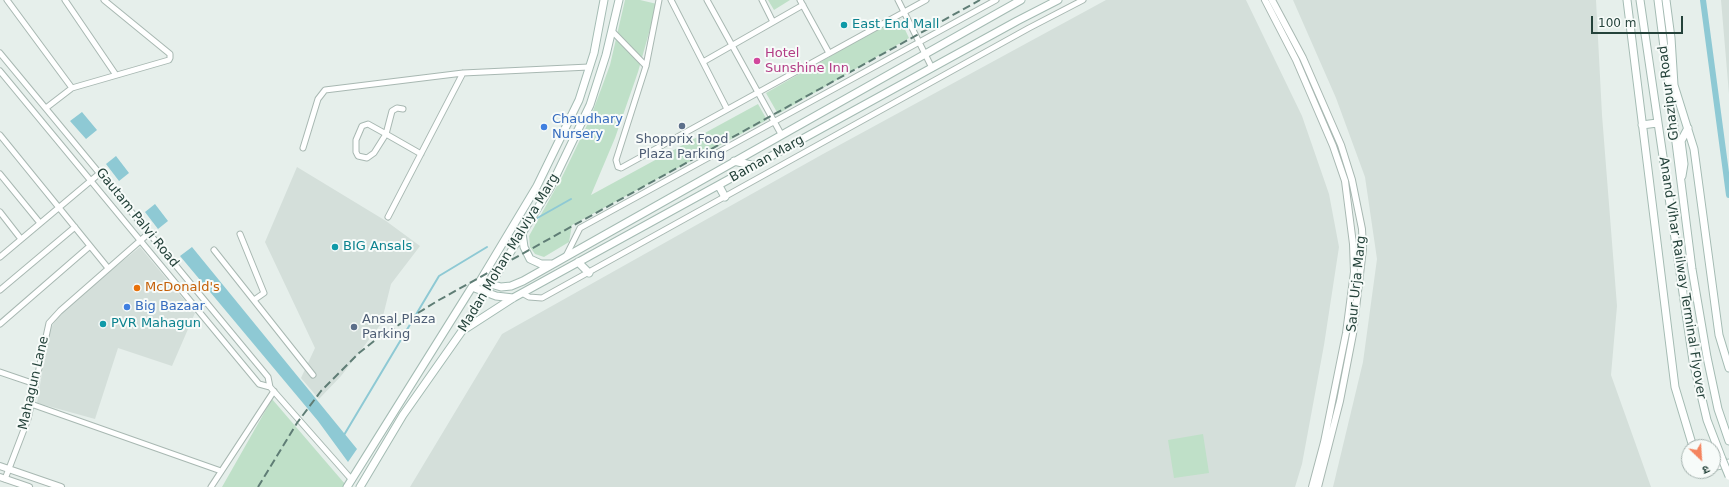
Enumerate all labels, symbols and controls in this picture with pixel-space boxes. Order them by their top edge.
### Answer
scale bar [1593,8,1685,34]
text: 100 m [1598,16,1636,30]
place label: East End Mall [852,17,939,33]
marker: East End Mall [839,20,849,30]
street label: Ghazipur Road [1655,45,1683,141]
place label: Hotel Sunshine Inn [765,46,849,77]
marker: Hotel Sunshine Inn [752,56,762,66]
place label: Chaudhary Nursery [552,112,623,143]
marker: Shopprix Food Plaza Parking [677,121,687,131]
marker: Chaudhary Nursery [539,122,549,132]
place label: Shopprix Food Plaza Parking [636,132,728,163]
street label: Baman Marg [727,132,807,186]
street label: Anand Vihar Railway Terminal Flyover [1655,156,1709,400]
street label: Gautam Palvi Road [92,165,182,271]
street label: Madan Mohan Malviya Marg [455,171,563,335]
street label: Saur Urja Marg [1344,235,1370,333]
place label: BIG Ansals [343,239,412,255]
marker: BIG Ansals [330,242,340,252]
place label: McDonald's [145,280,220,296]
marker: McDonald's [132,283,142,293]
place label: Big Bazaar [135,299,205,315]
marker: Big Bazaar [122,302,132,312]
place label: Ansal Plaza Parking [362,312,436,343]
place label: PVR Mahagun [111,316,201,332]
marker: PVR Mahagun [98,319,108,329]
marker: Ansal Plaza Parking [349,322,359,332]
street label: Mahagun Lane [16,335,52,431]
north arrow [1681,439,1721,479]
text: उ [1700,462,1712,477]

